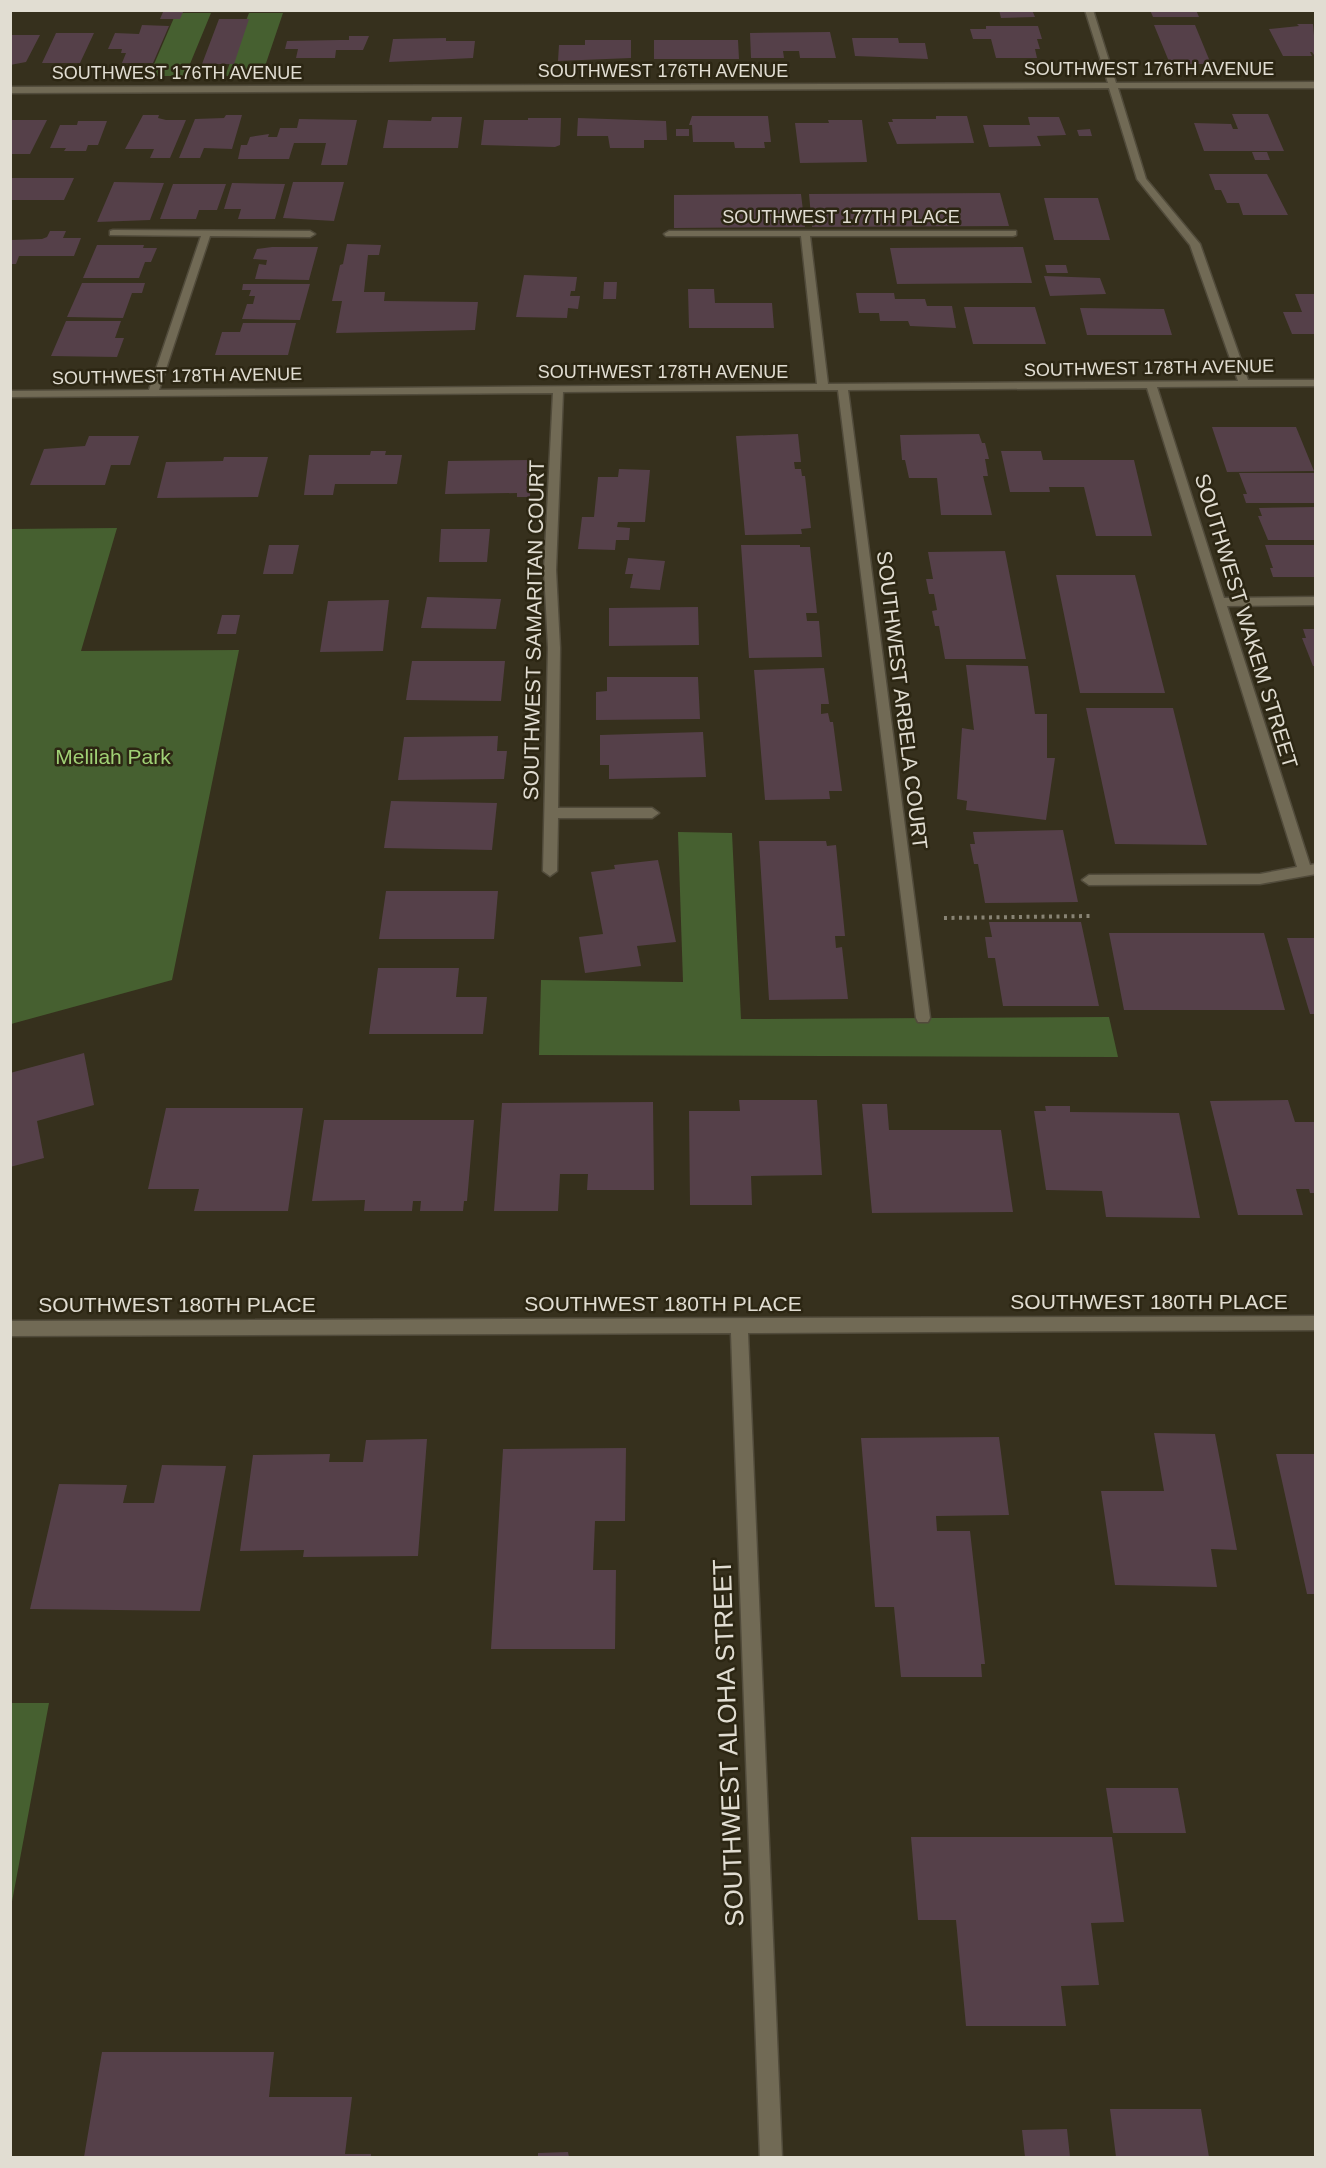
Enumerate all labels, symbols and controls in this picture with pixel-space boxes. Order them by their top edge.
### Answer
street label: SOUTHWEST 176TH AVENUE [1024,59,1274,79]
street label: SOUTHWEST 176TH AVENUE [538,61,788,81]
street label: SOUTHWEST 176TH AVENUE [52,63,302,83]
street label: SOUTHWEST 177TH PLACE [722,207,960,227]
street label: SOUTHWEST 178TH AVENUE [1024,356,1274,380]
street label: SOUTHWEST 178TH AVENUE [538,362,788,382]
street label: SOUTHWEST 178TH AVENUE [52,364,302,388]
street label: SOUTHWEST SAMARITAN COURT [519,459,548,801]
street label: SOUTHWEST WAKEM STREET [1191,471,1302,771]
street label: SOUTHWEST ARBELA COURT [873,550,932,851]
park label: Melilah Park [55,745,171,768]
street label: SOUTHWEST 180TH PLACE [1010,1290,1288,1313]
street label: SOUTHWEST 180TH PLACE [524,1292,802,1315]
street label: SOUTHWEST 180TH PLACE [38,1293,316,1316]
street label: SOUTHWEST ALOHA STREET [707,1559,749,1927]

